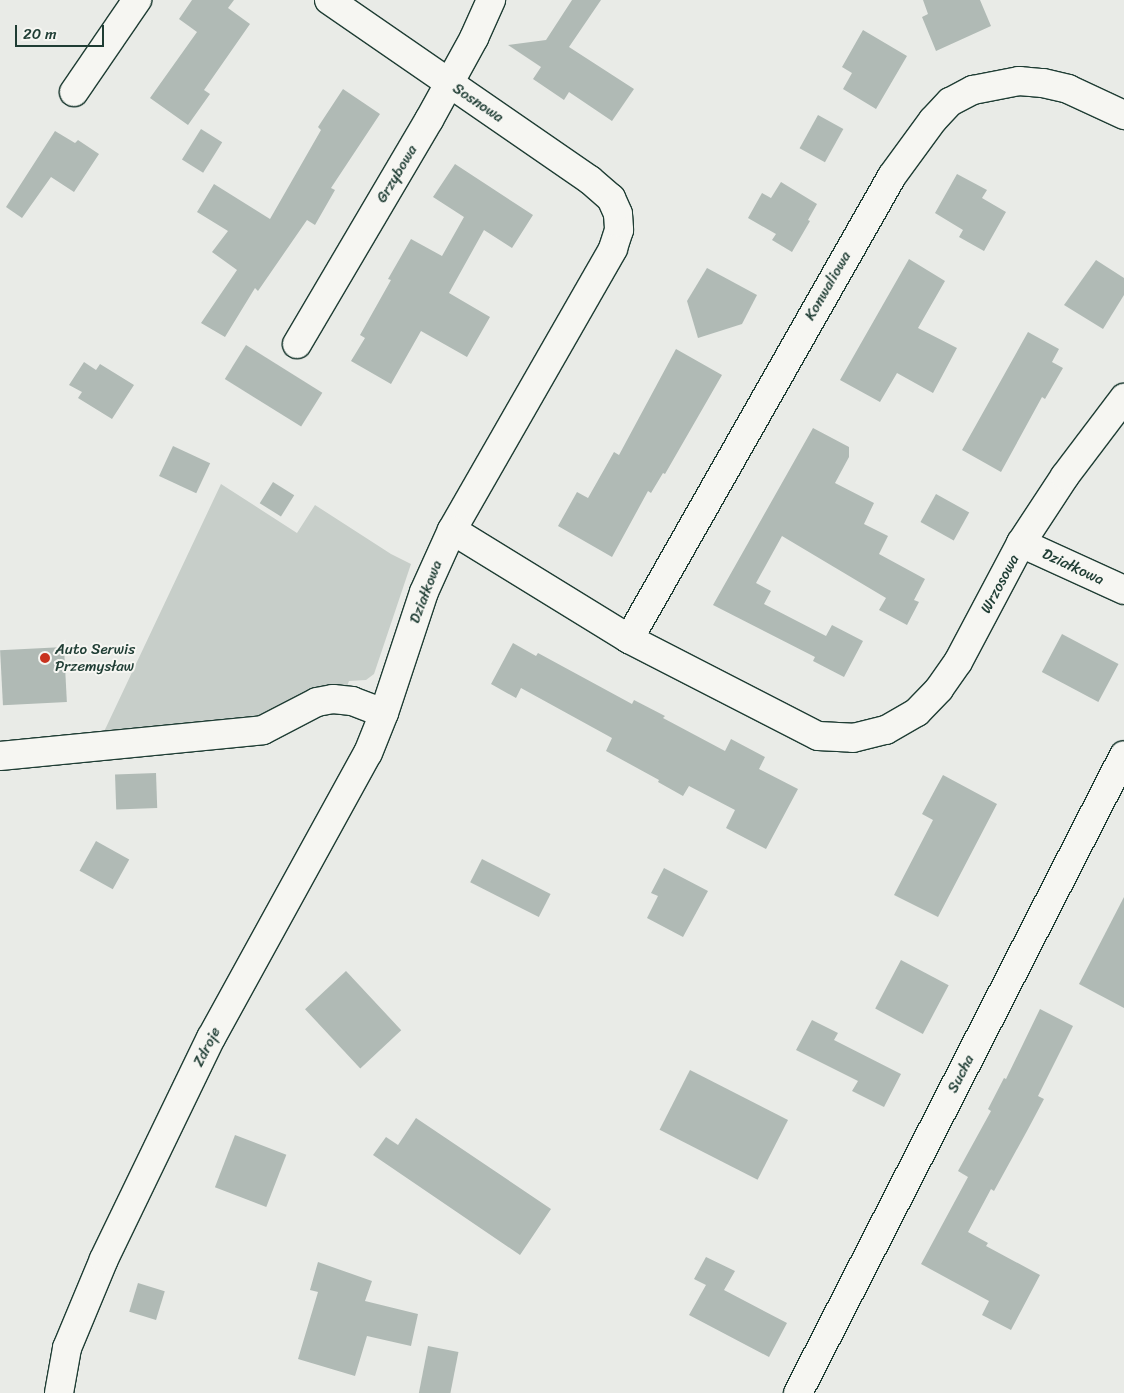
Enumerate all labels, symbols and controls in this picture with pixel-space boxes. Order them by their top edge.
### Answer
scale bar [18,15,106,47]
text: 20 m [23,21,57,47]
street label: Sosnowa [449,79,507,127]
street label: Grzybowa [373,142,421,206]
street label: Konwaliowa [801,248,855,324]
street label: Działkowa [1039,545,1107,589]
street label: Wrzosowa [977,551,1023,617]
street label: Działkowa [406,558,446,626]
place label: Auto Serwis Przemysław [55,640,135,675]
marker: Auto Serwis Przemysław [39,652,51,664]
street label: Zdroje [189,1024,225,1070]
street label: Sucha [944,1052,978,1096]

